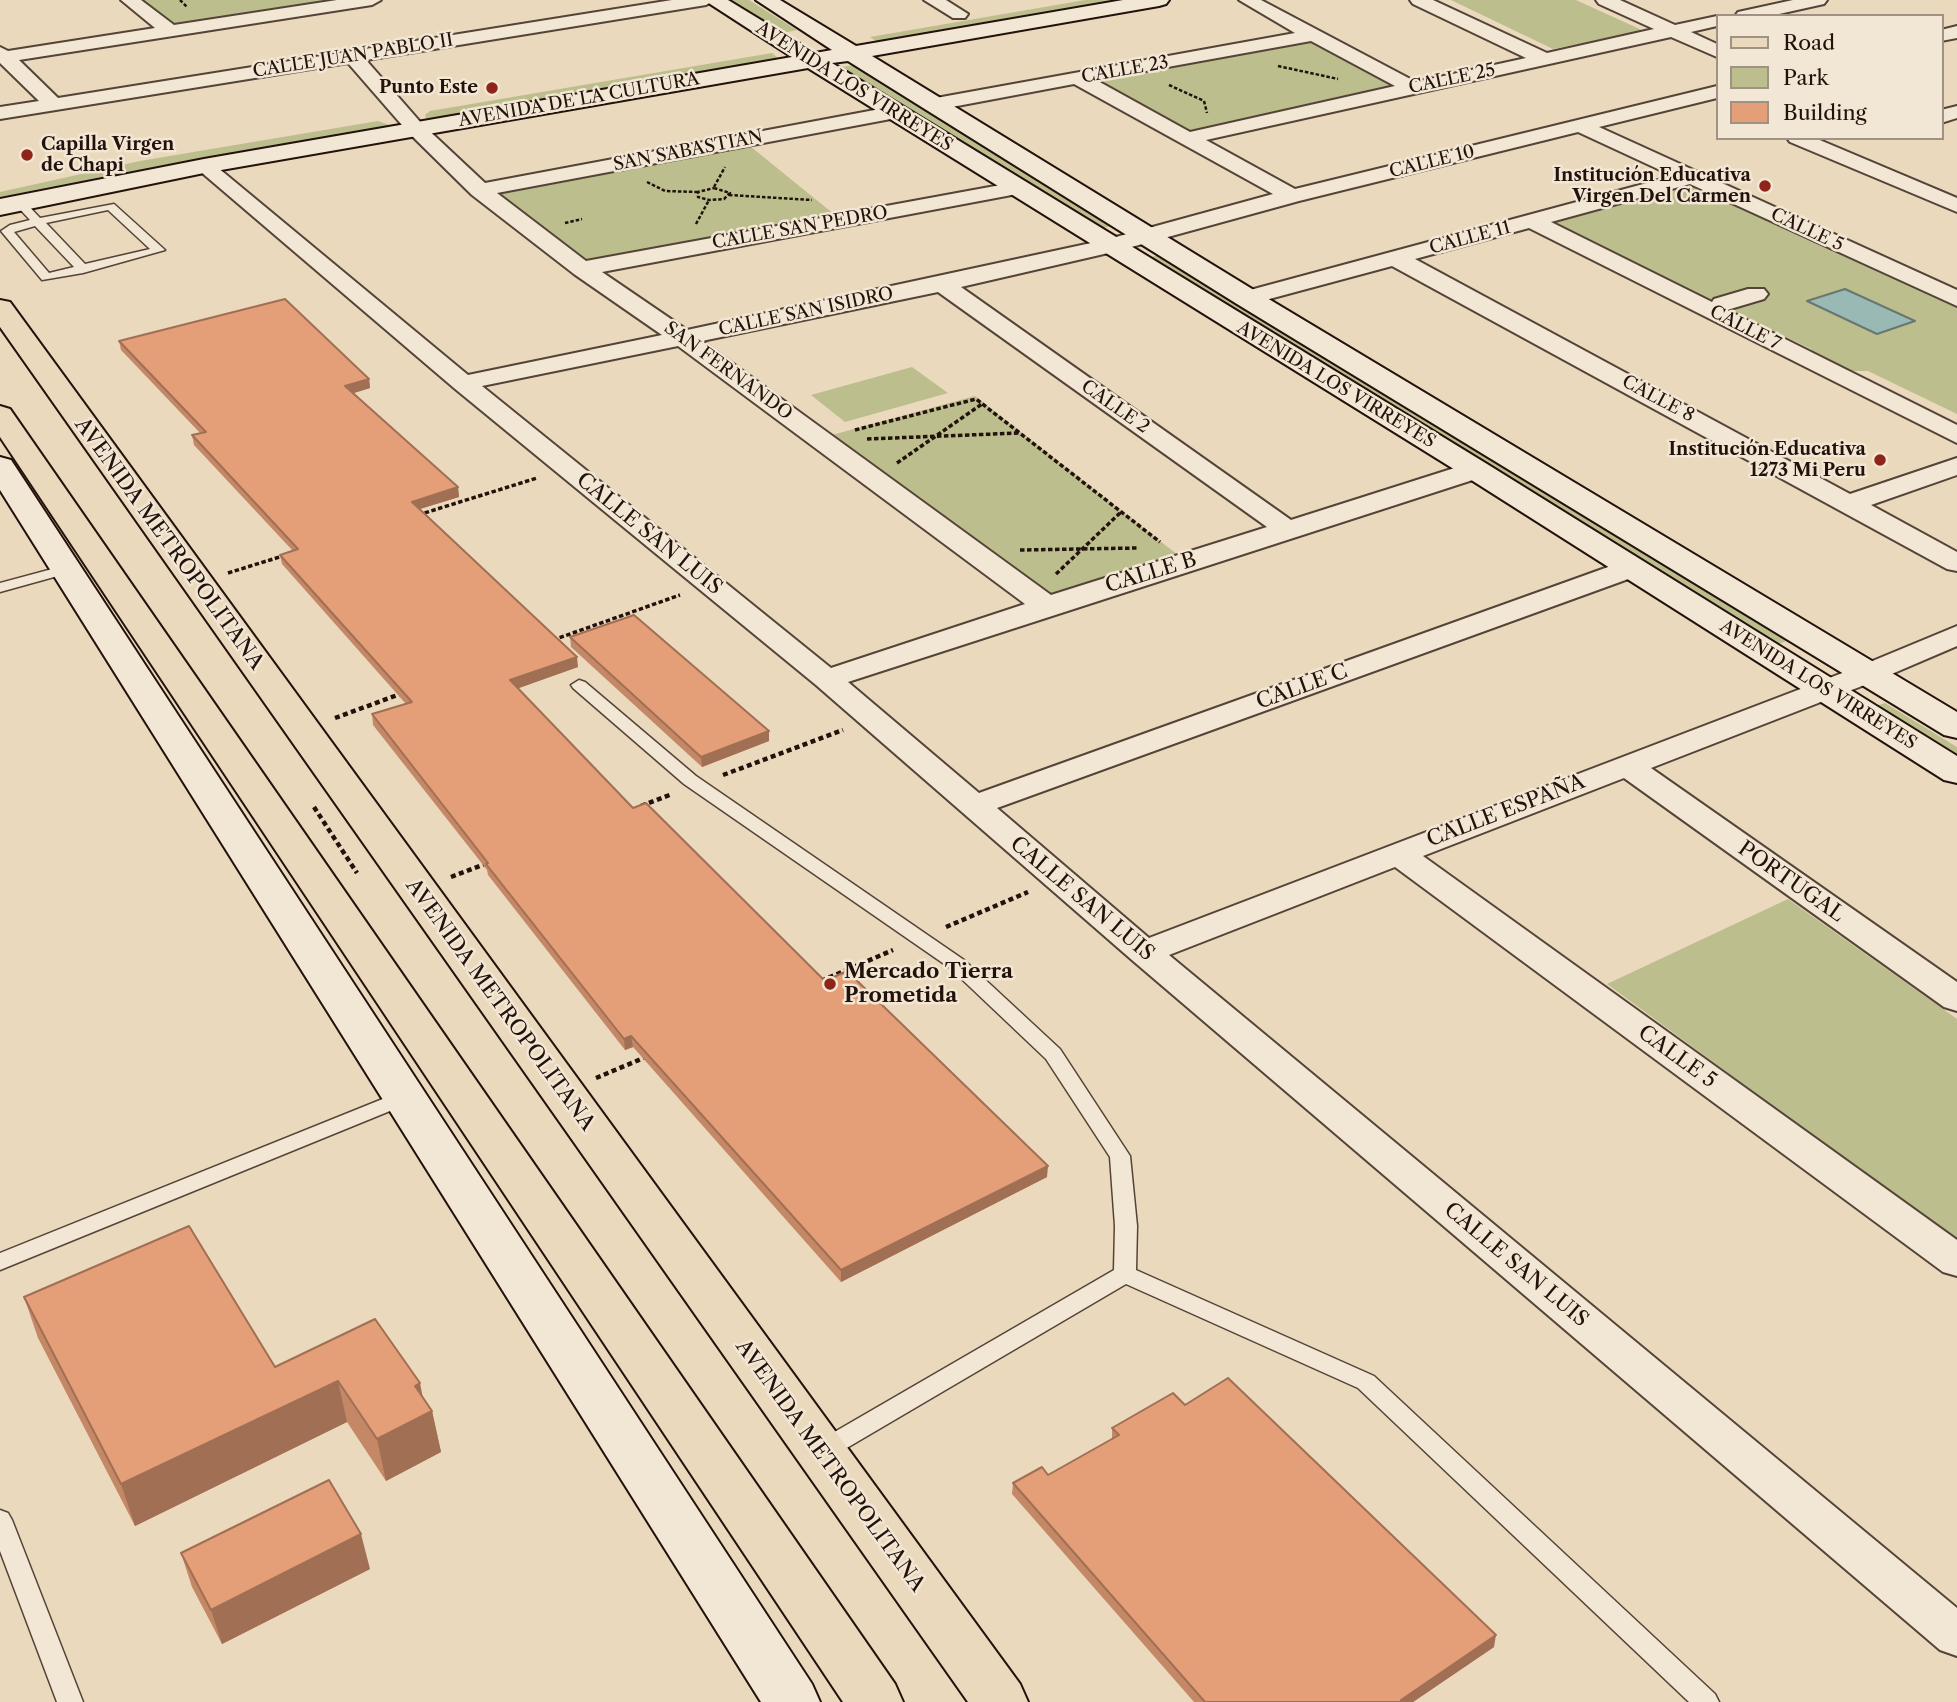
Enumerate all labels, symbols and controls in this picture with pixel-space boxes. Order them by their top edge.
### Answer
legend [1716,14,1943,140]
street label: AVENIDA LOS VIRREYES [752,17,956,157]
street label: CALLE JUAN PABLO II [251,29,455,83]
text: Road [1783,30,1835,55]
street label: CALLE 23 [1080,52,1170,88]
street label: CALLE 25 [1407,59,1497,99]
text: Park [1783,65,1829,90]
street label: AVENIDA DE LA CULTURA [457,68,701,132]
place label: Punto Este [379,77,478,99]
marker: Punto Este [484,80,500,96]
text: Building [1783,100,1867,125]
street label: SAN SABASTIAN [611,126,765,176]
place label: Capilla Virgen de Chapi [41,134,174,176]
street label: CALLE 10 [1387,141,1477,183]
marker: Capilla Virgen de Chapi [19,147,35,163]
place label: Institución Educativa Virgen Del Carmen [1554,165,1751,208]
marker: Institución Educativa Virgen Del Carmen [1757,178,1773,194]
street label: CALLE SAN PEDRO [710,202,890,254]
street label: CALLE 5 [1767,204,1847,256]
street label: CALLE 11 [1427,217,1513,259]
street label: CALLE SAN ISIDRO [717,283,895,341]
street label: CALLE 7 [1706,301,1784,355]
street label: SAN FERNANDO [660,317,796,425]
street label: AVENIDA LOS VIRREYES [1233,317,1439,453]
street label: CALLE 8 [1618,371,1698,427]
street label: CALLE 2 [1077,376,1153,438]
street label: AVENIDA METROPOLITANA [69,413,269,675]
place label: Institución Educativa 1273 Mi Peru [1669,439,1866,482]
marker: Institución Educativa 1273 Mi Peru [1872,452,1888,468]
street label: CALLE SAN LUIS [571,467,727,601]
street label: CALLE B [1102,547,1200,599]
street label: AVENIDA LOS VIRREYES [1716,615,1920,755]
street label: CALLE C [1253,659,1351,715]
street label: CALLE ESPAÑA [1423,769,1589,853]
street label: CALLE SAN LUIS [1005,831,1159,967]
street label: PORTUGAL [1733,836,1849,928]
street label: AVENIDA METROPOLITANA [400,874,600,1136]
place label: Mercado Tierra Prometida [844,959,1013,1009]
marker: Mercado Tierra Prometida [822,976,838,992]
street label: CALLE 5 [1633,1020,1721,1094]
street label: CALLE SAN LUIS [1439,1197,1593,1333]
street label: AVENIDA METROPOLITANA [730,1335,930,1597]

